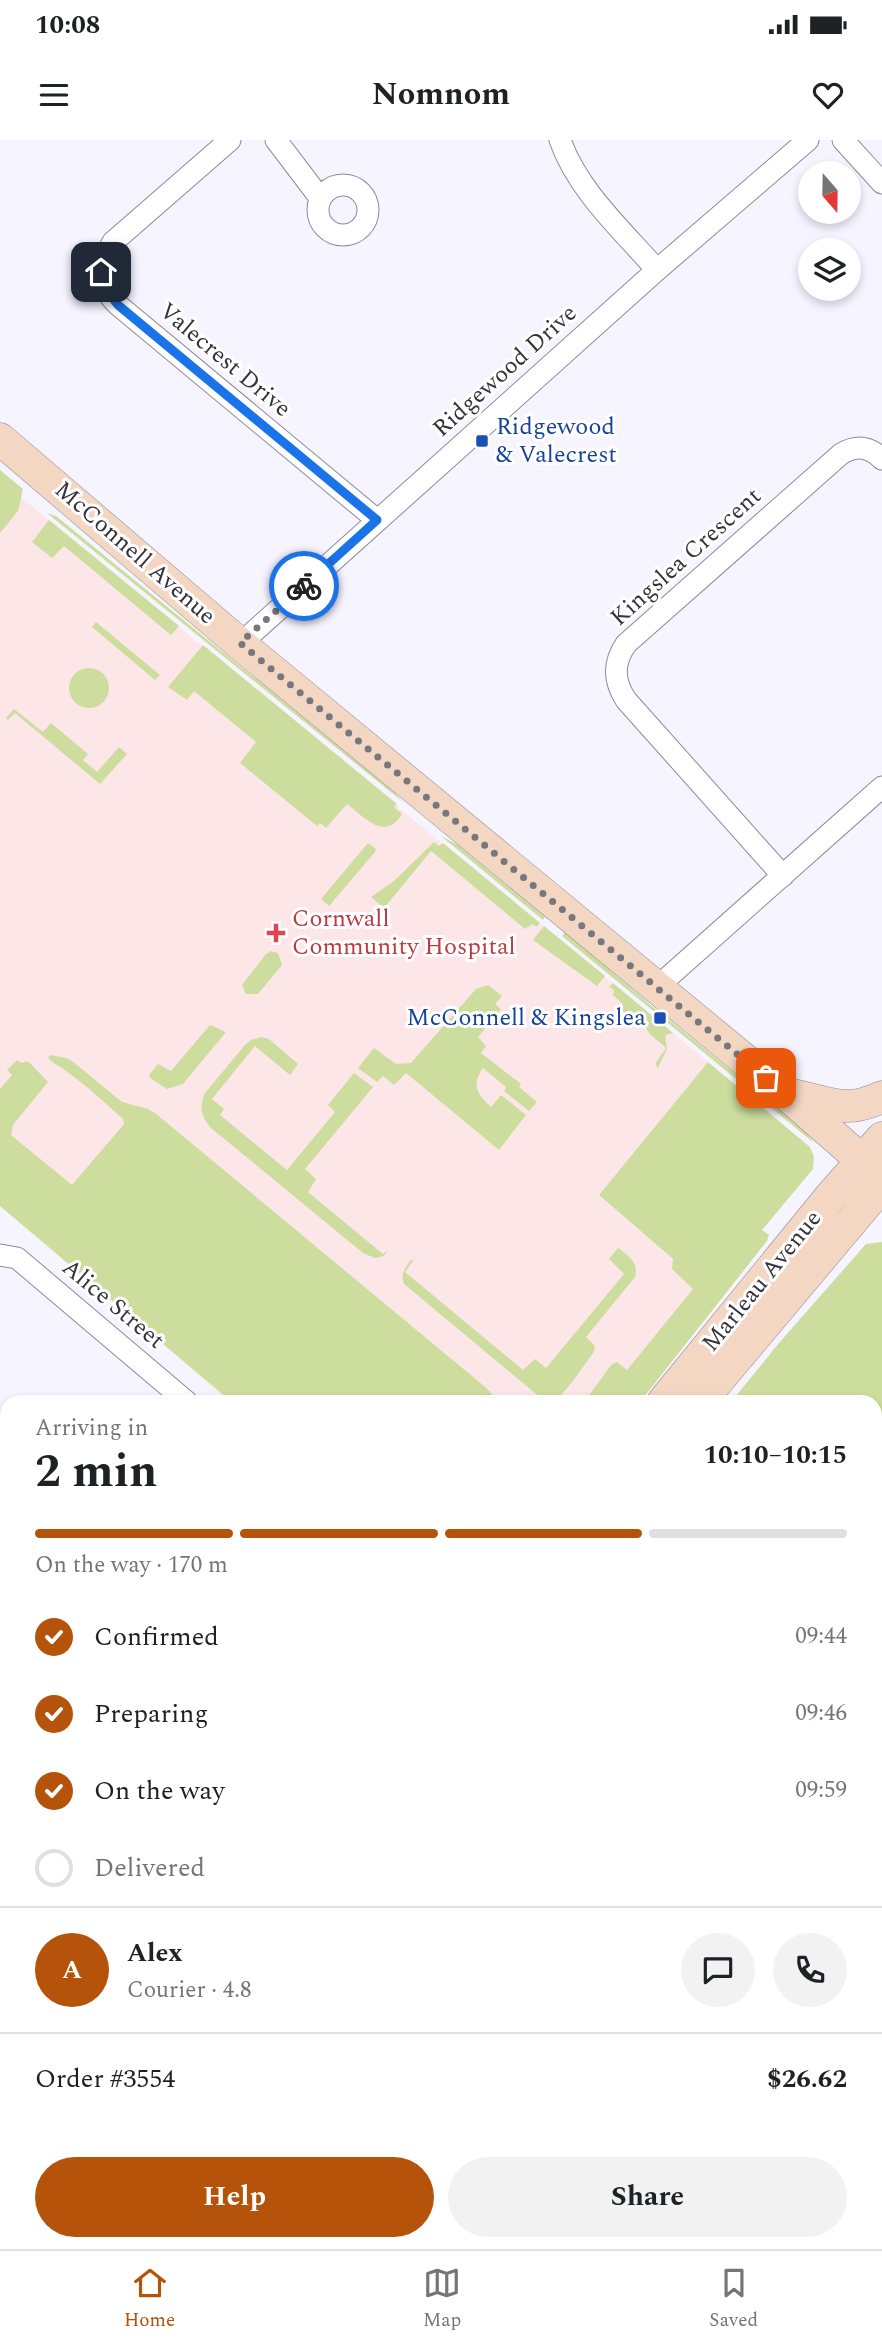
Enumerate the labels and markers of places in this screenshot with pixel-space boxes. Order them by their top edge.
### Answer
pin [71,242,131,302]
place label: Ridgewood & Valecrest [496,409,617,473]
marker: Ridgewood & Valecrest [474,433,490,449]
place label: Cornwall Community Hospital [292,901,516,965]
marker: Cornwall Community Hospital [266,923,286,943]
place label: McConnell & Kingslea [407,1000,646,1036]
marker: McConnell & Kingslea [652,1010,668,1026]
pin [736,1048,796,1108]

